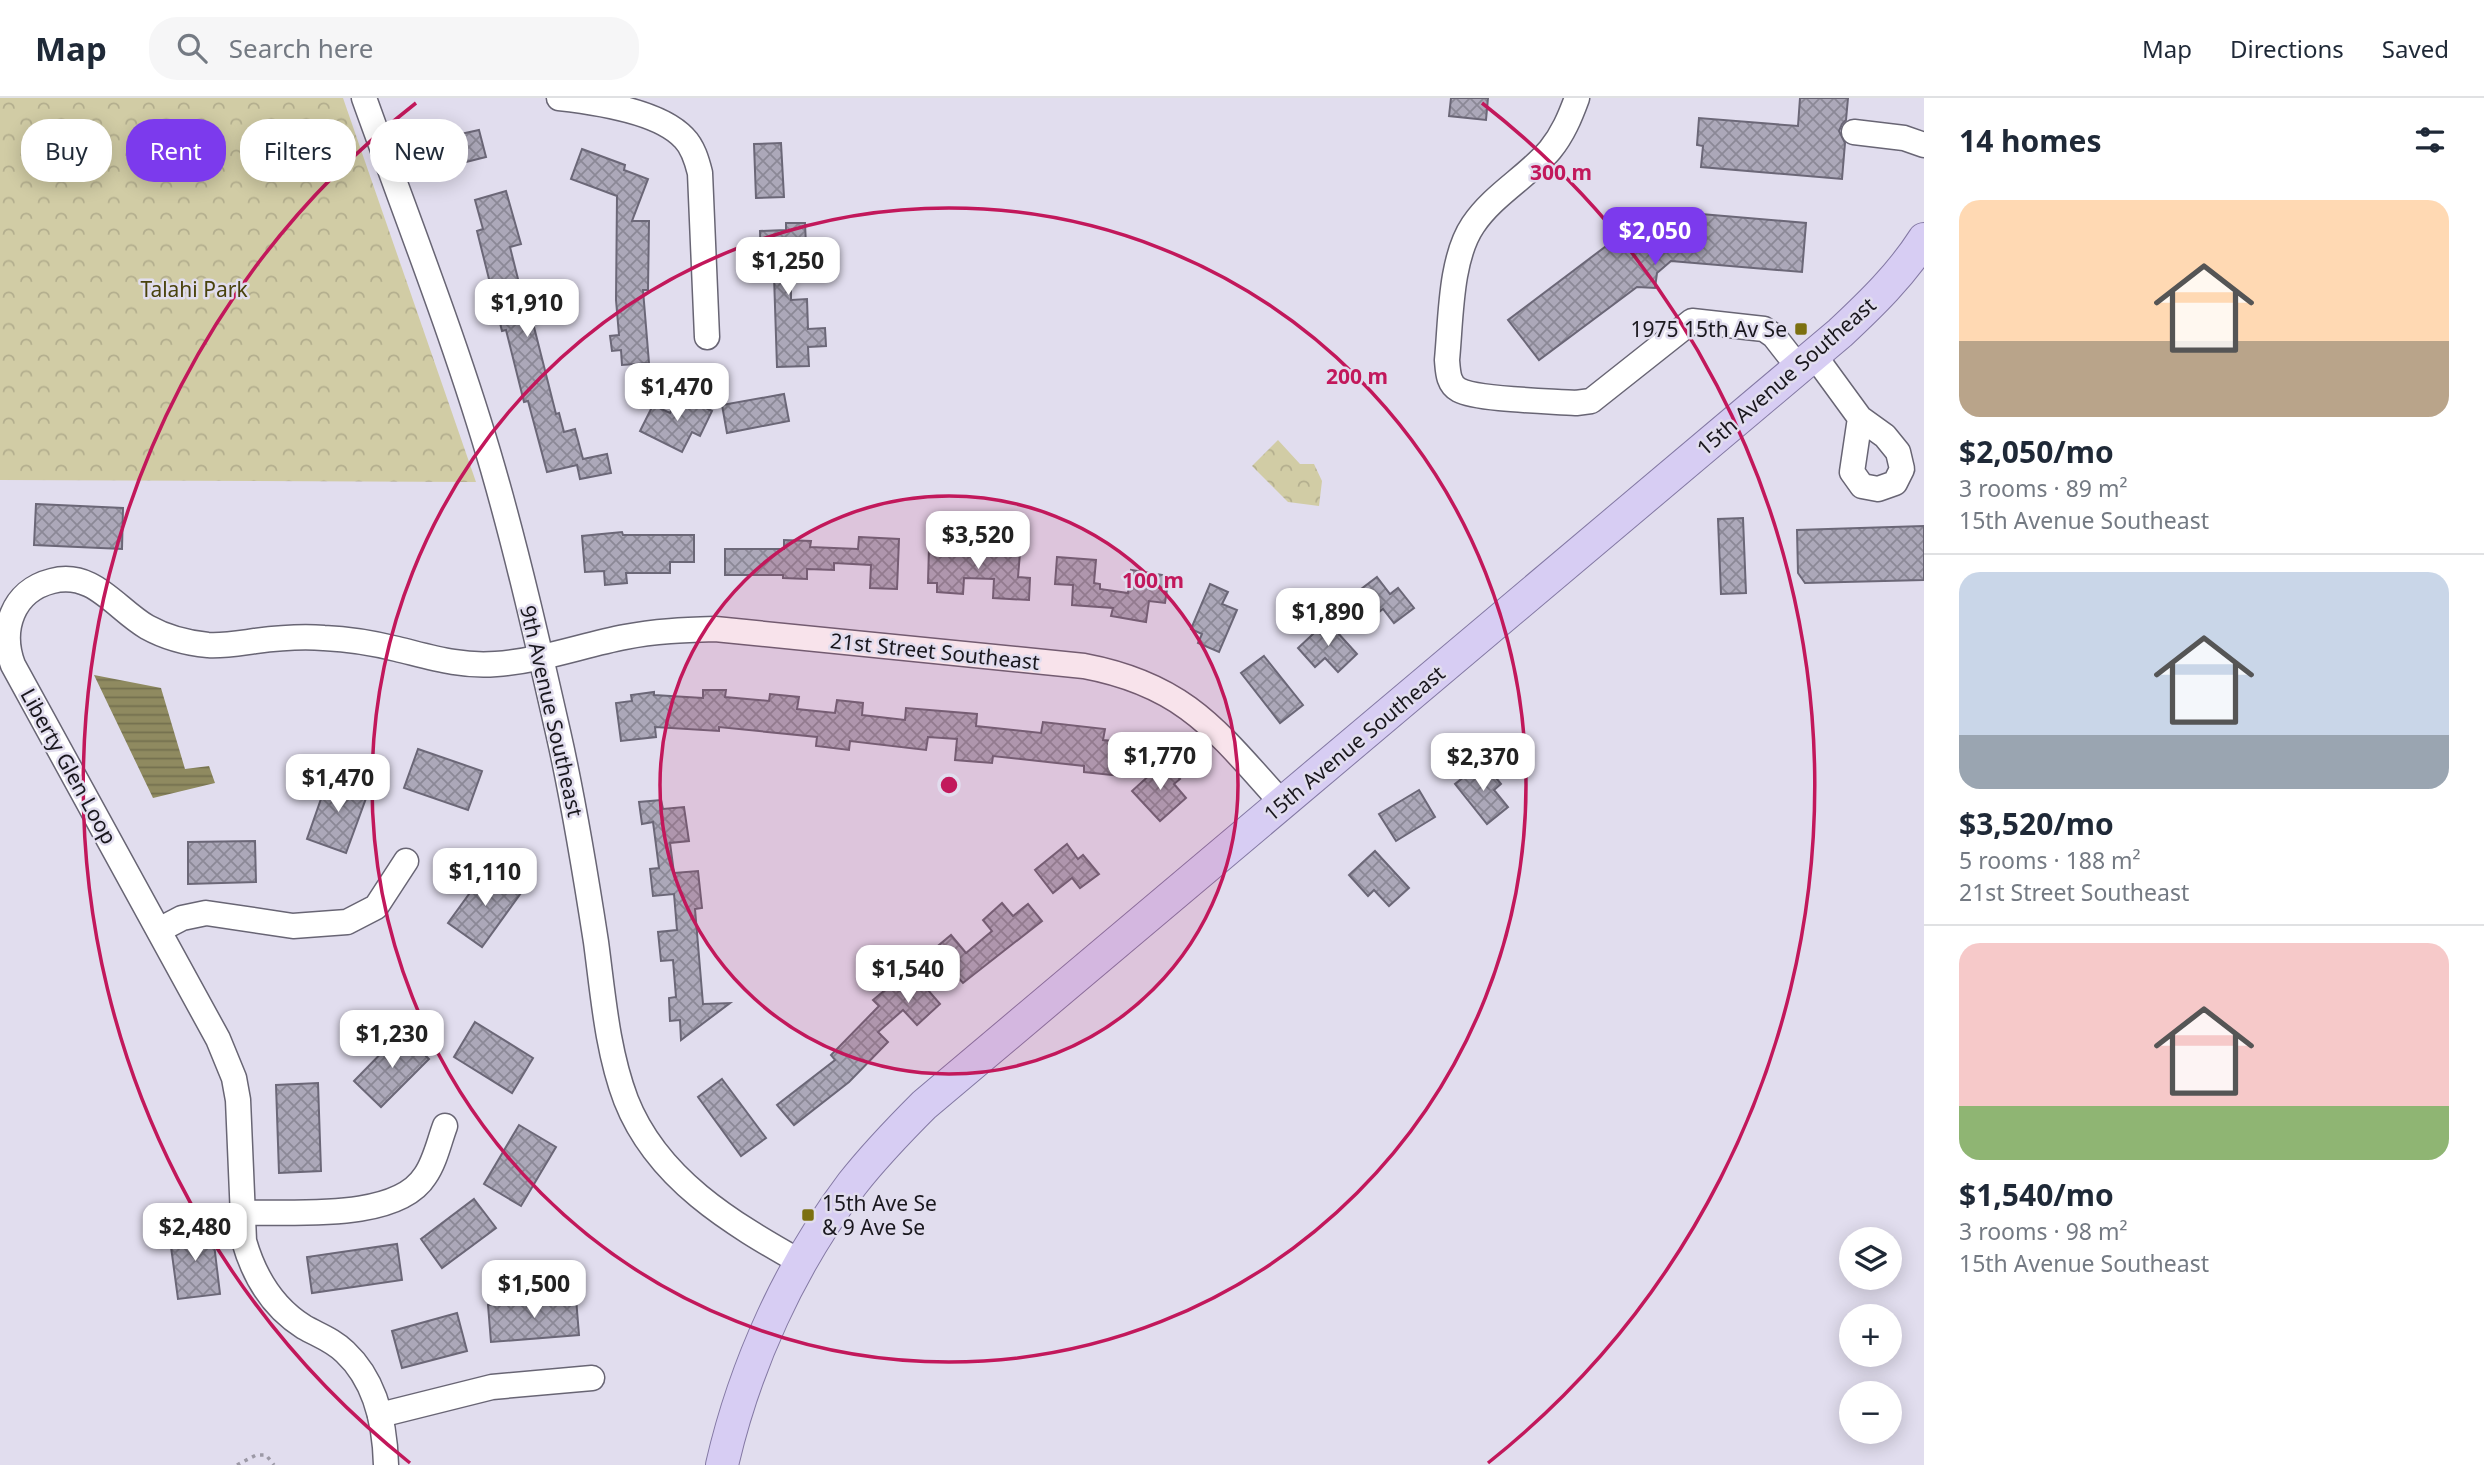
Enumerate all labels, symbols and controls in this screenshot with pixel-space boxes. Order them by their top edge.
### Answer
search box [149,17,639,80]
text: Map [35,26,107,71]
icon: search [173,29,211,67]
text: Search here [229,30,373,66]
text: Map [2142,32,2192,65]
text: Directions [2230,32,2344,65]
text: Saved [2382,32,2449,65]
chip: Buy [21,119,112,182]
chip: Rent [126,119,226,182]
chip: Filters [240,119,356,182]
chip: New [370,119,468,182]
text: 14 homes [1959,120,2102,161]
icon: filters [2411,121,2449,159]
text: 300 m [1530,158,1592,186]
pin: $2,050 [1598,208,1712,267]
text: $2,050 [1619,214,1691,246]
pin: $1,250 [731,238,845,297]
text: $1,250 [752,244,824,276]
icon: home [2141,245,2267,371]
park label: Talahi Park [140,275,248,303]
pin: $1,910 [470,280,584,339]
text: $1,910 [491,286,563,318]
street label: 15th Avenue Southeast [1691,290,1882,461]
place label: 1975 15th Av Se [1631,315,1787,343]
marker: 1975 15th Av Se [1793,321,1809,337]
text: 200 m [1326,362,1388,390]
pin: $1,470 [620,364,734,423]
text: $1,470 [641,370,713,402]
text: $2,050/mo [1959,431,2114,472]
text: 3 rooms · 89 m² [1959,472,2128,504]
text: 15th Avenue Southeast [1959,504,2209,536]
pin: $3,520 [921,512,1035,571]
text: $3,520 [942,518,1014,550]
text: 100 m [1122,566,1184,594]
pin: $1,890 [1271,588,1385,648]
text: $1,890 [1292,595,1364,627]
street label: 9th Avenue Southeast [514,602,590,820]
icon: home [2141,617,2267,743]
street label: 21st Street Southeast [829,626,1041,676]
street label: 15th Avenue Southeast [1258,659,1451,827]
street label: Liberty Glen Loop [15,683,123,849]
pin: $1,770 [1103,732,1217,792]
pin: $2,370 [1426,734,1540,793]
text: $1,770 [1124,739,1196,771]
text: $2,370 [1447,740,1519,772]
pin: $1,470 [281,754,395,814]
text: $1,470 [302,761,374,793]
centre of rings [937,773,961,797]
text: $3,520/mo [1959,803,2114,844]
text: 5 rooms · 188 m² [1959,844,2141,876]
pin: $1,110 [428,848,542,908]
text: $1,110 [449,855,521,887]
text: 21st Street Southeast [1959,876,2189,908]
pin: $1,540 [851,946,965,1005]
text: $1,540 [872,952,944,984]
icon: home [2141,988,2267,1114]
pin: $1,230 [335,1010,449,1070]
text: $1,230 [356,1017,428,1049]
text: $1,540/mo [1959,1174,2114,1215]
place label: 15th Ave Se & 9 Ave Se [822,1189,937,1241]
pin: $2,480 [138,1204,252,1263]
marker: 15th Ave Se & 9 Ave Se [800,1207,816,1223]
text: $2,480 [159,1210,231,1242]
text: 3 rooms · 98 m² [1959,1215,2128,1247]
map controls [1839,1227,1902,1444]
button: layers [1839,1227,1902,1290]
text: 15th Avenue Southeast [1959,1247,2209,1279]
pin: $1,500 [477,1260,591,1320]
text: $1,500 [498,1267,570,1299]
button: + [1839,1304,1902,1367]
button: − [1839,1381,1902,1444]

